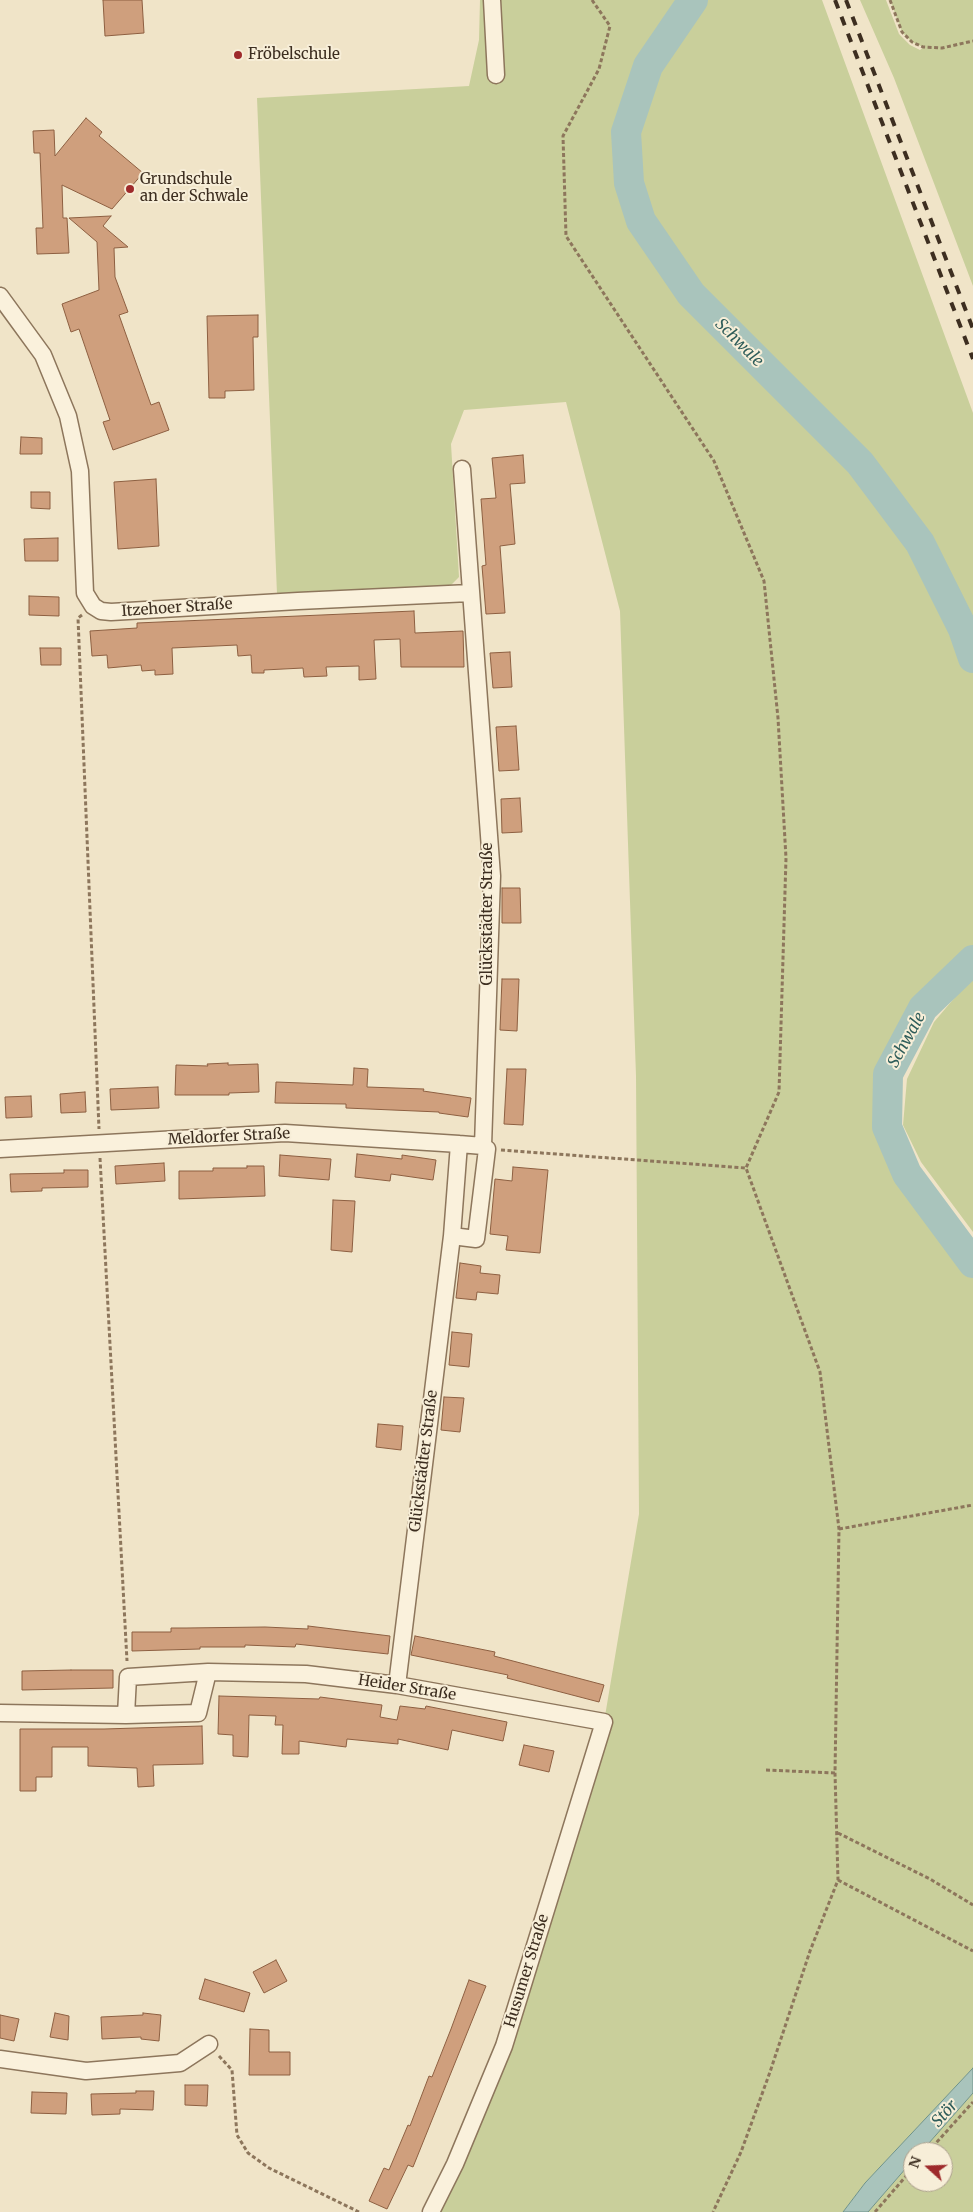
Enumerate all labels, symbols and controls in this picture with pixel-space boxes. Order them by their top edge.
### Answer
place label: Fröbelschule [248,46,340,64]
marker: Fröbelschule [232,49,244,61]
place label: Grundschule an der Schwale [140,171,248,206]
marker: Grundschule an der Schwale [124,183,136,195]
water label: Schwale [711,315,767,371]
street label: Itzehoer Straße [121,595,233,621]
street label: Glückstädter Straße [479,843,497,985]
water label: Schwale [884,1009,930,1071]
street label: Meldorfer Straße [167,1125,291,1149]
street label: Glückstädter Straße [406,1389,442,1533]
street label: Heider Straße [357,1671,457,1705]
street label: Husumer Straße [501,1912,553,2030]
water label: Stör [928,2097,962,2131]
north arrow [903,2142,953,2192]
text: N [904,2154,925,2170]

